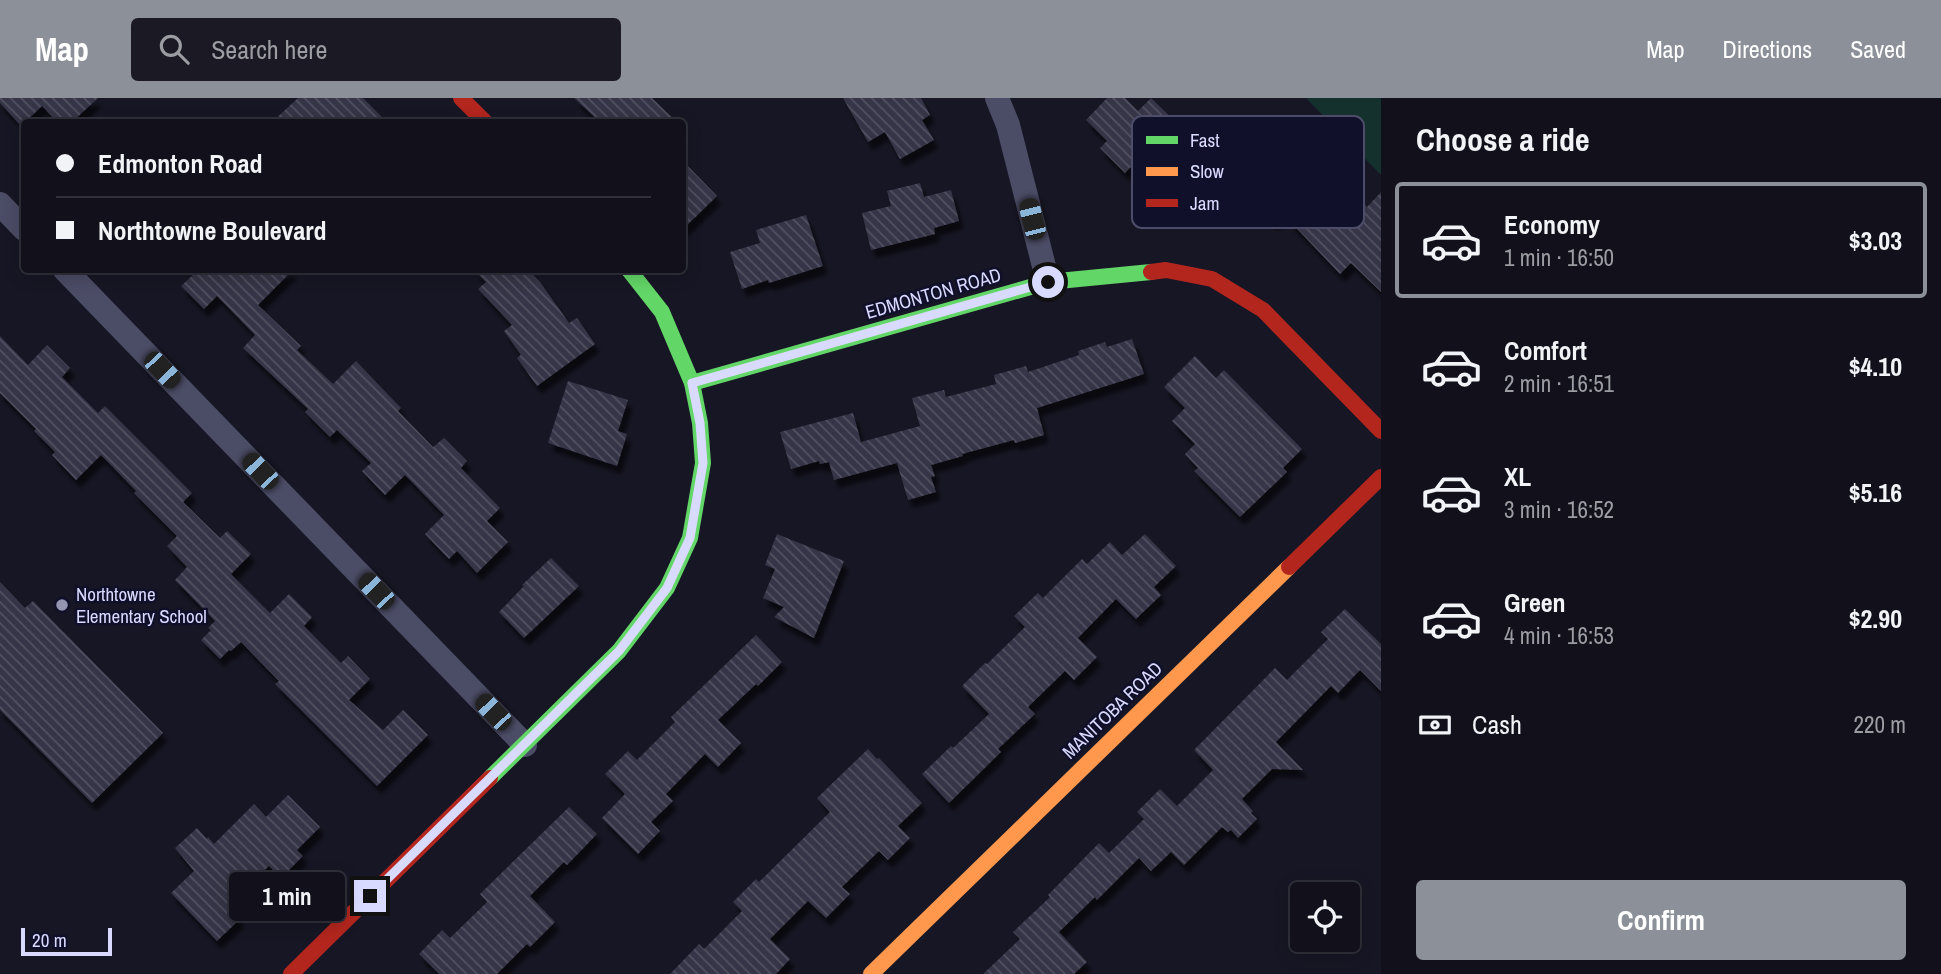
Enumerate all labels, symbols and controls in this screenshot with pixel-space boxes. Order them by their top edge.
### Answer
search box [131,18,621,81]
text: Map [35,27,89,71]
icon: search [155,30,193,68]
text: Search here [211,32,327,67]
text: Map [1646,33,1684,65]
text: Directions [1722,33,1812,65]
text: Saved [1850,33,1906,65]
legend [1132,116,1364,228]
text: Choose a ride [1416,118,1590,161]
text: Fast [1190,127,1220,153]
text: Edmonton Road [98,146,263,181]
text: Slow [1190,158,1225,184]
text: Jam [1190,190,1219,216]
car [1017,196,1048,242]
text: Economy [1504,207,1600,242]
icon: car [1420,209,1483,272]
text: Northtowne Boulevard [98,213,327,248]
text: $3.03 [1849,223,1902,258]
text: 1 min · 16:50 [1504,242,1614,273]
street label: EDMONTON ROAD [862,261,1004,325]
route start [1032,266,1064,298]
text: Comfort [1504,333,1587,368]
icon: car [1420,335,1483,398]
car [140,348,185,392]
text: $4.10 [1849,349,1902,384]
text: 2 min · 16:51 [1504,368,1614,399]
car [238,449,283,493]
text: XL [1504,459,1531,494]
icon: car [1420,461,1483,524]
text: $5.16 [1849,475,1902,510]
text: 3 min · 16:52 [1504,494,1614,525]
car [354,569,399,613]
place label: Northtowne Elementary School [76,581,207,629]
text: Green [1504,585,1566,620]
icon: car [1420,587,1483,650]
marker: Northtowne Elementary School [54,597,70,613]
text: $2.90 [1849,601,1902,636]
text: 4 min · 16:53 [1504,620,1614,651]
street label: MANITOBA ROAD [1056,656,1168,764]
car [471,690,516,734]
icon: cash [1416,706,1454,744]
text: Cash [1472,707,1522,742]
text: 220 m [1854,709,1906,740]
callout: 1 min [230,872,346,920]
route end [354,880,386,912]
button: Confirm [1416,880,1906,960]
text: 1 min [262,881,312,912]
map controls [1290,882,1360,952]
button: locate [1290,882,1360,952]
scale bar [21,925,112,957]
text: 20 m [32,927,67,953]

